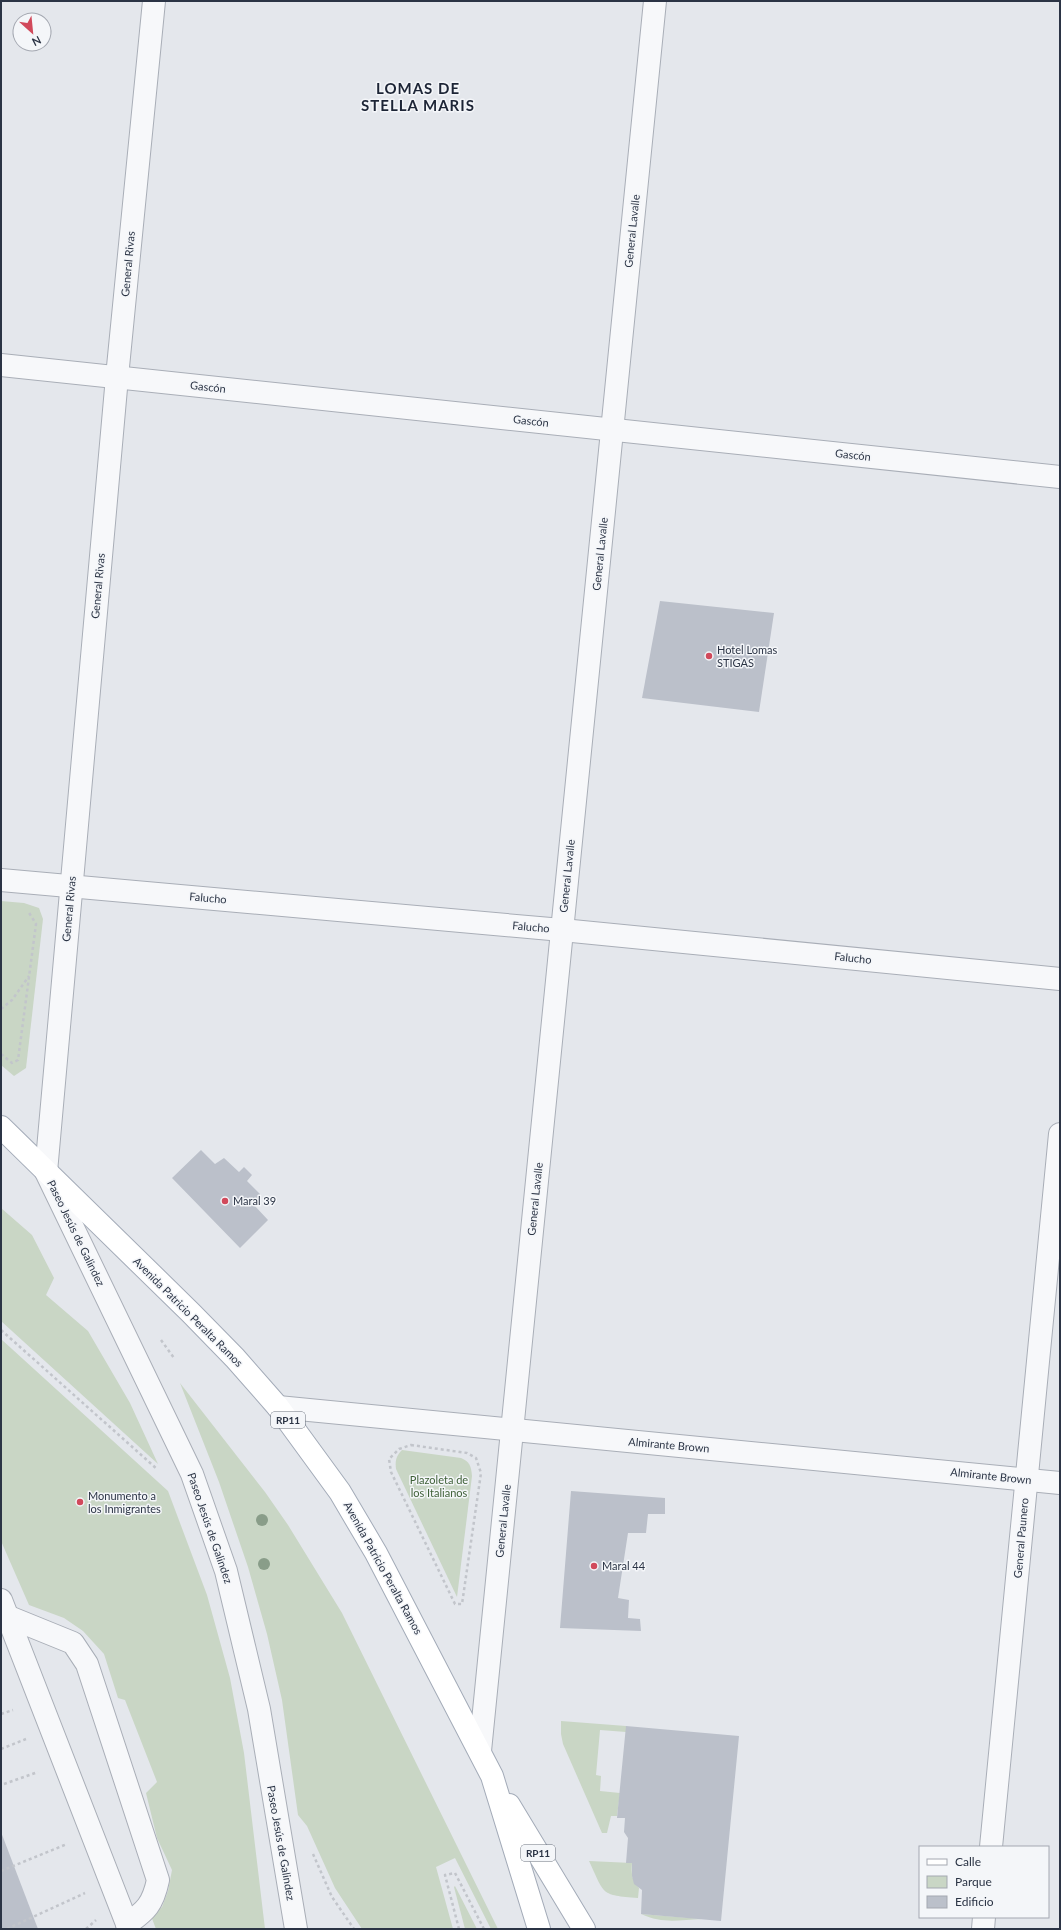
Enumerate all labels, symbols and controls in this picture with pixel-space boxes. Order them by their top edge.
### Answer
north arrow [12,12,52,52]
text: N [30,34,43,49]
district label: LOMAS DE STELLA MARIS [361,79,475,114]
street label: General Lavalle [621,194,642,268]
street label: General Rivas [118,230,137,297]
street label: Gascón [190,378,227,395]
street label: Gascón [513,412,550,429]
street label: Gascón [835,446,872,463]
street label: General Lavalle [589,517,610,591]
street label: General Rivas [88,552,107,619]
place label: Hotel Lomas STIGAS [717,643,778,669]
marker: Hotel Lomas STIGAS [704,651,714,661]
street label: General Lavalle [556,839,577,913]
street label: General Rivas [59,875,78,942]
street label: Falucho [189,889,227,906]
street label: Falucho [512,918,550,935]
street label: Falucho [834,949,872,966]
street label: General Lavalle [524,1162,545,1236]
street label: Paseo Jesús de Galindez [45,1178,108,1288]
place label: Maral 39 [233,1194,276,1207]
marker: Maral 39 [220,1196,230,1206]
street label: Avenida Patricio Peralta Ramos [131,1254,246,1369]
road number: RP11 [271,1412,305,1428]
street label: Almirante Brown [628,1434,710,1455]
street label: Almirante Brown [950,1465,1032,1486]
street label: Paseo Jesús de Galindez [185,1471,236,1585]
park label: Plazoleta de los Italianos [410,1473,468,1499]
street label: General Lavalle [492,1484,513,1558]
place label: Monumento a los Inmigrantes [88,1489,161,1515]
marker: Monumento a los Inmigrantes [75,1497,85,1507]
street label: General Paunero [1011,1497,1030,1579]
street label: Avenida Patricio Peralta Ramos [341,1499,425,1637]
place label: Maral 44 [602,1559,646,1572]
marker: Maral 44 [589,1561,599,1571]
street label: Paseo Jesús de Galindez [265,1784,298,1901]
road number: RP11 [521,1845,555,1861]
legend [919,1846,1049,1918]
text: Calle [955,1854,981,1869]
text: Parque [955,1874,992,1889]
text: Edificio [955,1894,994,1909]

